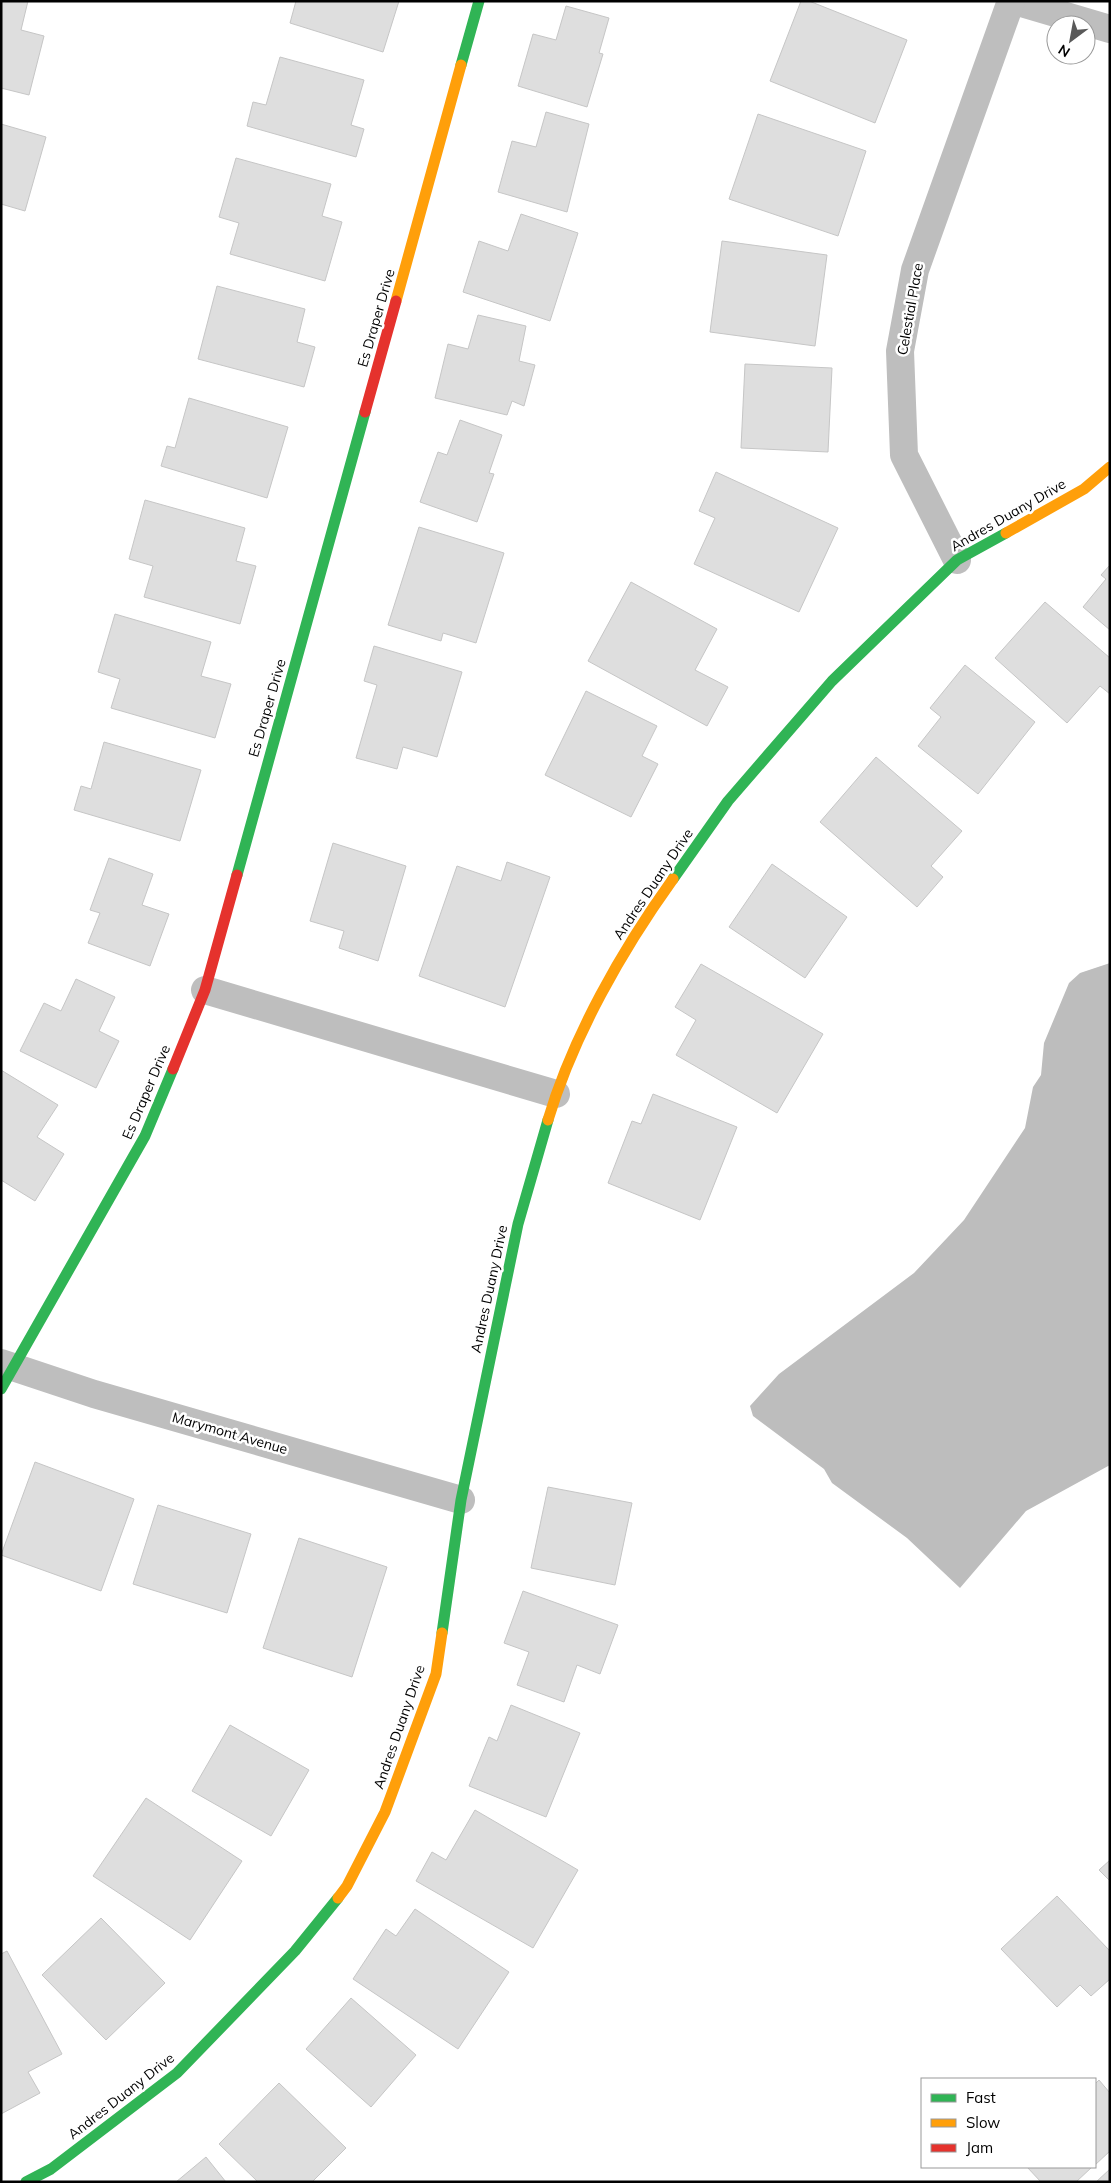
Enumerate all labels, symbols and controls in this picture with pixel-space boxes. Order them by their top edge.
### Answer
north arrow [1046,15,1096,65]
text: N [1055,41,1073,61]
street label: Celestial Place [893,261,927,357]
street label: Es Draper Drive [353,267,399,369]
street label: Andres Duany Drive [947,475,1069,555]
street label: Es Draper Drive [244,657,290,759]
street label: Andres Duany Drive [609,825,697,943]
street label: Es Draper Drive [118,1042,174,1142]
street label: Andres Duany Drive [467,1224,511,1354]
street label: Marymont Avenue [170,1408,290,1458]
street label: Andres Duany Drive [369,1663,429,1791]
street label: Andres Duany Drive [64,2049,178,2143]
legend [921,2078,1096,2168]
text: Fast [966,2088,996,2107]
text: Slow [966,2113,1000,2132]
text: Jam [966,2138,993,2157]

